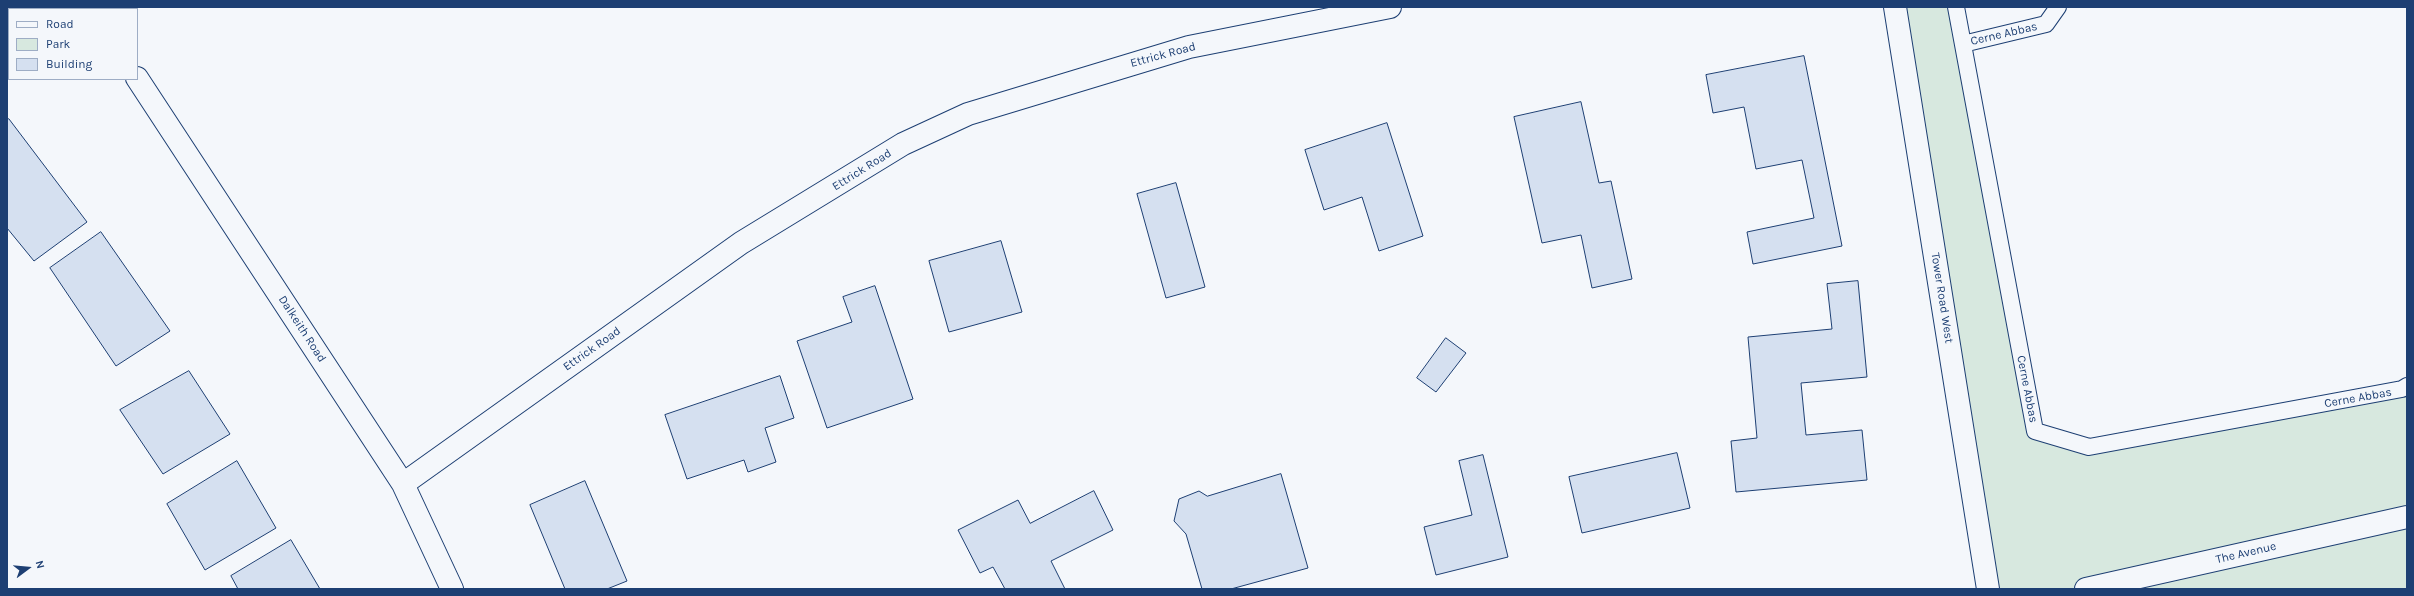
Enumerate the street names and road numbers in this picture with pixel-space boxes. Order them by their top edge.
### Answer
street label: Cerne Abbas [1969,19,2039,49]
street label: Ettrick Road [1129,39,1197,71]
street label: Ettrick Road [830,146,894,194]
street label: Tower Road West [1928,252,1956,344]
street label: Dalkeith Road [275,293,329,365]
street label: Ettrick Road [560,324,624,374]
street label: Cerne Abbas [2013,354,2041,424]
street label: Cerne Abbas [2323,385,2393,411]
street label: The Avenue [2214,539,2278,567]

